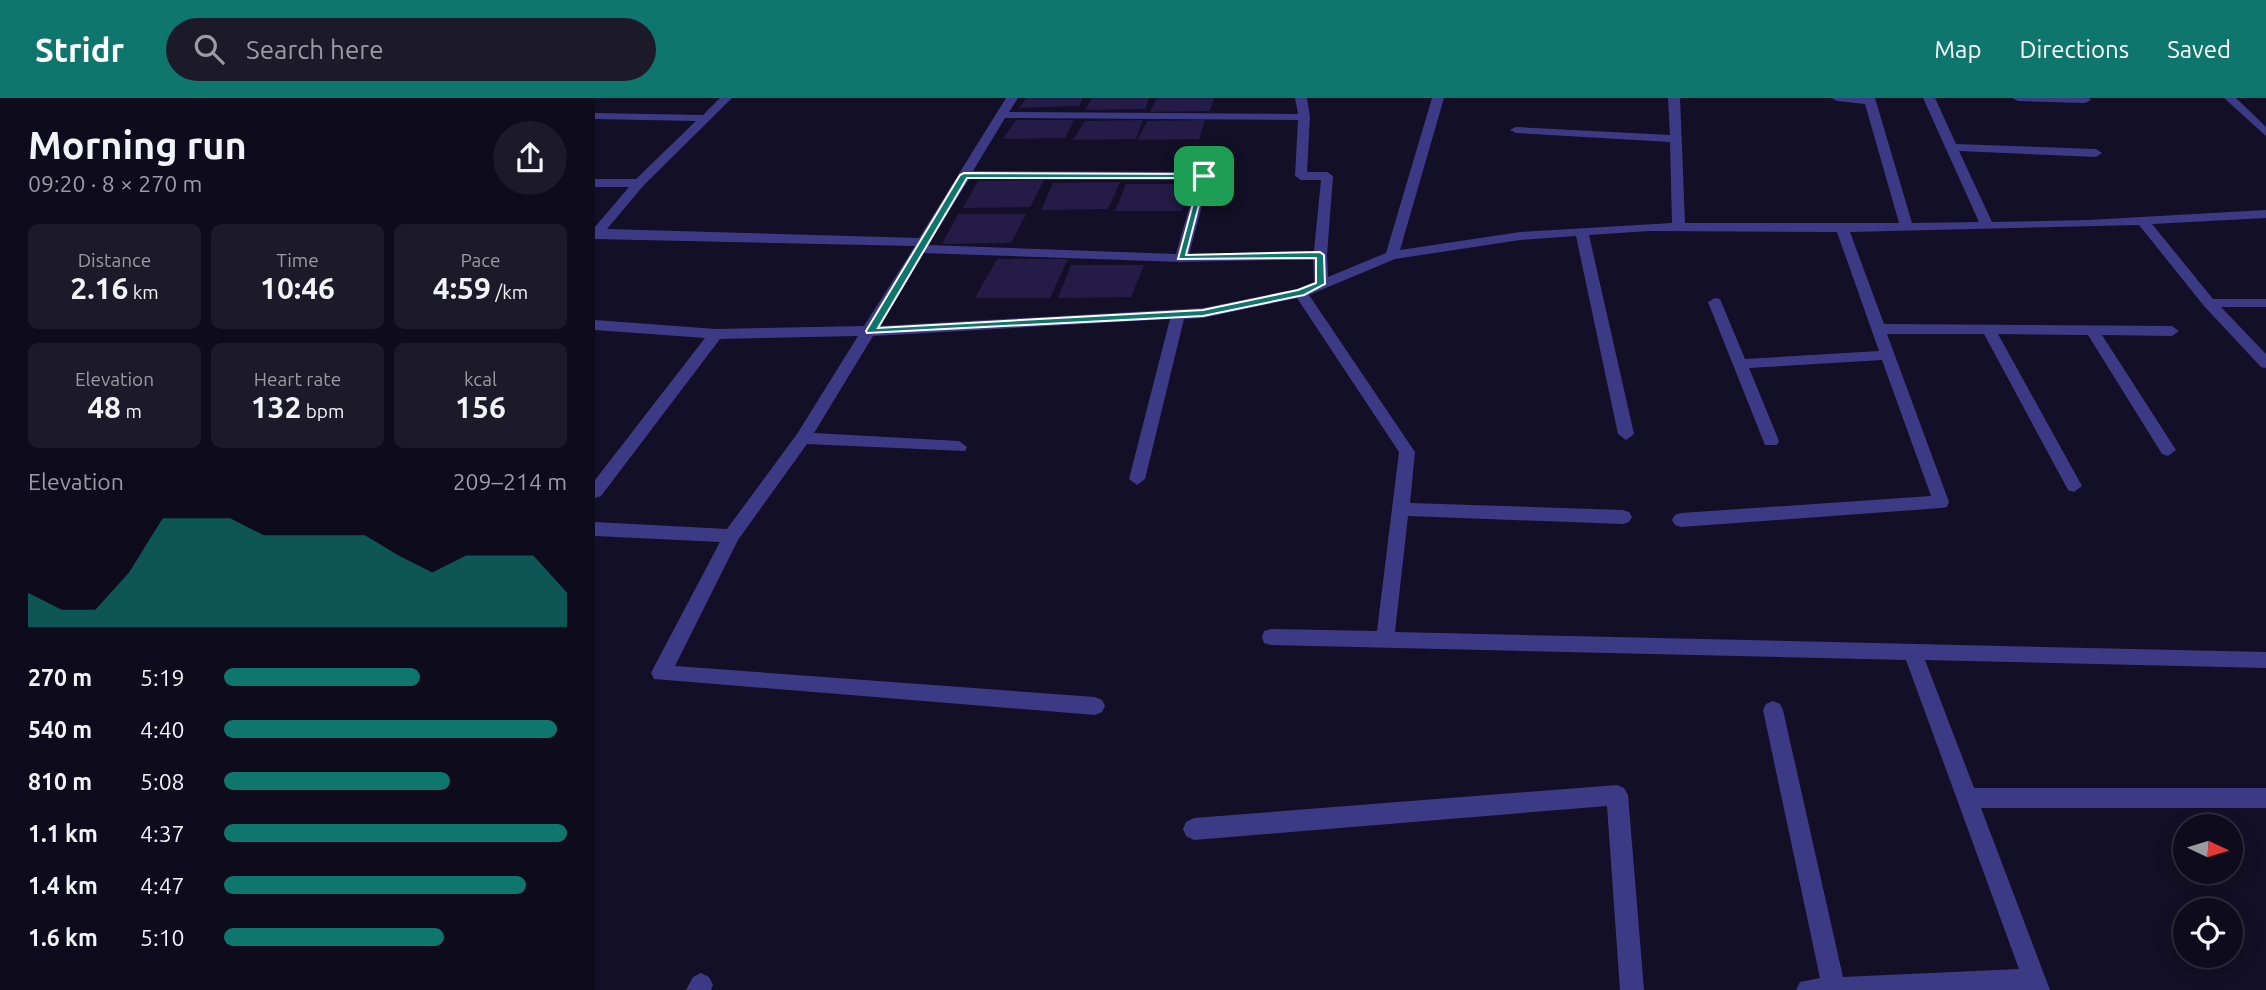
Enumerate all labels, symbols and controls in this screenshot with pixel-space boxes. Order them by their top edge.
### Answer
search box [166,18,656,81]
icon: search [190,30,228,68]
text: Stridr [35,31,124,68]
text: Search here [246,35,383,64]
text: Map [1934,36,1981,63]
text: Directions [2019,36,2129,63]
text: Saved [2167,36,2231,63]
button: share [493,121,567,195]
text: Morning run [28,124,247,166]
pin [1174,146,1234,206]
icon: arrive [1185,157,1223,195]
text: 09:20 · 8 × 270 m [28,171,202,196]
text: Distance [78,249,151,271]
text: Time [276,249,319,271]
text: Pace [460,249,501,271]
text: 2.16 [70,271,128,305]
text: 10:46 [260,271,335,305]
text: 4:59 [433,271,491,305]
text: km [128,281,159,303]
text: /km [491,281,528,303]
text: Elevation [75,368,154,390]
text: Heart rate [254,368,341,390]
text: kcal [464,368,497,390]
text: 48 [87,390,121,424]
text: 132 [251,390,301,424]
text: 156 [455,390,506,424]
text: m [121,400,142,422]
text: bpm [301,400,344,422]
text: Elevation [28,469,124,494]
text: 209–214 m [453,469,567,494]
text: 270 m [28,665,92,690]
text: 5:19 [140,665,185,690]
text: 540 m [28,717,92,742]
text: 4:40 [140,717,185,742]
text: 810 m [28,769,92,794]
text: 5:08 [140,769,185,794]
north arrow [2173,814,2243,884]
map controls [2173,814,2243,968]
text: 1.1 km [28,821,98,846]
text: 4:37 [140,821,185,846]
text: 1.4 km [28,873,98,898]
text: 4:47 [140,873,185,898]
button: locate [2173,898,2243,968]
text: 1.6 km [28,925,98,950]
text: 5:10 [140,925,185,950]

